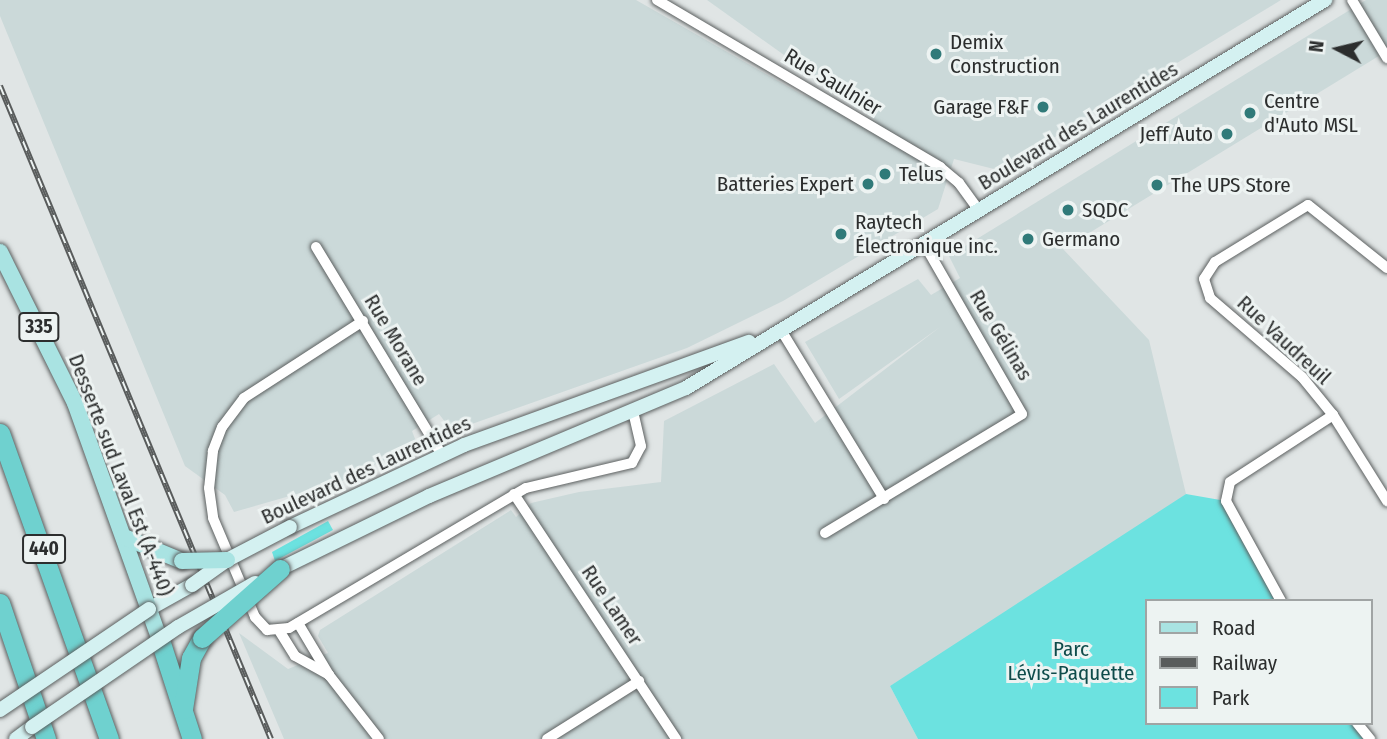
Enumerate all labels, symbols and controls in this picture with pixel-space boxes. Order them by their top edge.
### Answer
north arrow [1303,14,1373,84]
place label: Demix Construction [950,29,1060,79]
text: N [1305,39,1329,53]
street label: Rue Saulnier [780,43,886,121]
marker: Demix Construction [928,46,944,62]
street label: Boulevard des Laurentides [974,56,1182,196]
place label: Centre d'Auto MSL [1264,88,1358,138]
place label: Garage F&F [933,94,1029,120]
marker: Garage F&F [1035,99,1051,115]
marker: Centre d'Auto MSL [1242,105,1258,121]
place label: Jeff Auto [1139,121,1213,147]
marker: Jeff Auto [1219,126,1235,142]
place label: Telus [899,161,943,187]
marker: Telus [877,166,893,182]
place label: Batteries Expert [717,171,854,197]
place label: The UPS Store [1171,172,1291,198]
marker: Batteries Expert [860,176,876,192]
marker: The UPS Store [1149,177,1165,193]
place label: SQDC [1082,197,1128,223]
marker: SQDC [1060,202,1076,218]
place label: Raytech Électronique inc. [855,209,998,259]
marker: Raytech Électronique inc. [833,226,849,242]
place label: Germano [1042,226,1120,252]
marker: Germano [1020,231,1036,247]
street label: Rue Gélinas [964,285,1038,385]
street label: Rue Morane [359,290,433,390]
street label: Rue Vaudreuil [1232,290,1336,390]
road number: 335 [18,312,60,342]
street label: Desserte sud Laval Est (A-440) [63,350,179,600]
street label: Boulevard des Laurentides [257,410,475,530]
road number: 440 [21,534,67,564]
street label: Rue Lamer [576,560,648,650]
legend [1146,599,1373,725]
text: Road [1212,615,1256,641]
park label: Parc Lévis-Paquette [1008,636,1134,686]
text: Railway [1212,650,1277,676]
text: Park [1212,685,1249,711]

